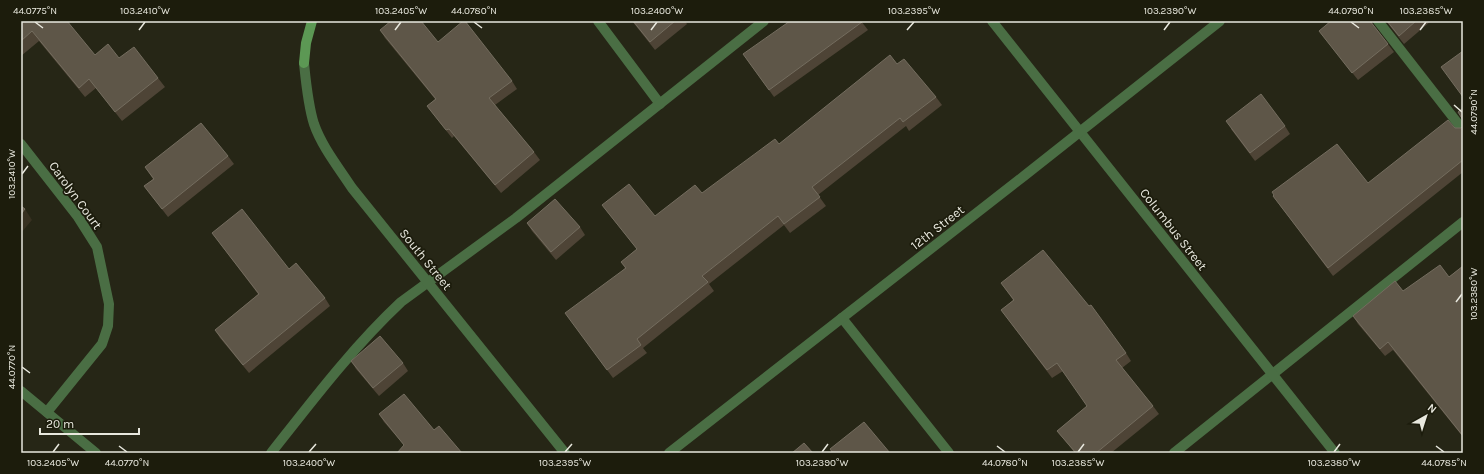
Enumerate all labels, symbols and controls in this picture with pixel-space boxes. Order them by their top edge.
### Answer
text: 44.0775°N [13,5,57,17]
text: 103.2410°W [120,5,170,17]
text: 103.2405°W [375,5,427,17]
text: 44.0780°N [451,5,497,17]
text: 103.2400°W [631,5,683,17]
text: 103.2395°W [888,5,940,17]
text: 103.2390°W [1144,5,1196,17]
text: 44.0790°N [1328,5,1374,17]
text: 103.2385°W [1400,5,1452,17]
text: 44.0790°N [1468,89,1480,135]
text: 103.2410°W [6,149,18,199]
street label: Carolyn Court [46,158,105,232]
street label: Columbus Street [1137,185,1210,273]
street label: 12th Street [908,202,967,253]
street label: South Street [396,226,455,293]
text: 103.2380°W [1468,267,1480,321]
text: 44.0770°N [6,345,18,389]
north arrow [1406,396,1446,436]
text: N [1425,401,1439,416]
scale bar [40,410,139,436]
text: 20 m [46,417,74,431]
text: 103.2405°W [27,457,79,469]
text: 44.0770°N [105,457,149,469]
text: 103.2400°W [283,457,335,469]
text: 103.2395°W [539,457,591,469]
text: 103.2390°W [796,457,848,469]
text: 44.0780°N [982,457,1028,469]
text: 103.2385°W [1052,457,1104,469]
text: 103.2380°W [1307,457,1361,469]
text: 44.0785°N [1421,457,1467,469]

